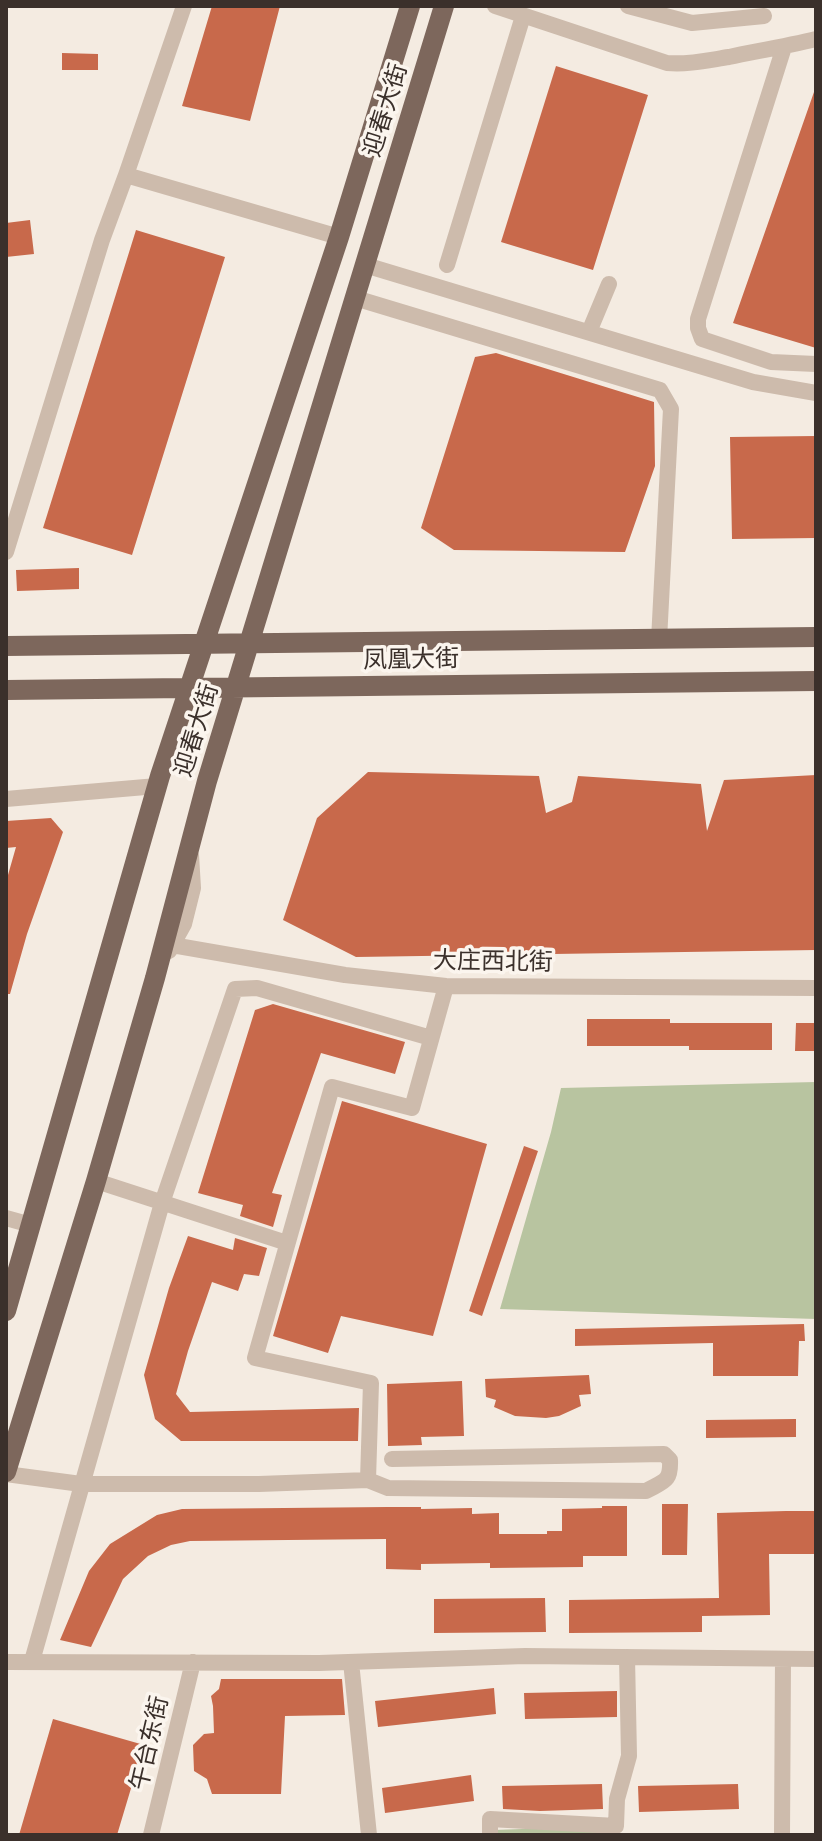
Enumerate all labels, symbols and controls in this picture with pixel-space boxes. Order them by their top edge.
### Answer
street label: 迎春大街 [357,60,413,160]
street label: 凤凰大街 [363,644,459,674]
street label: 迎春大街 [168,680,224,780]
street label: 大庄西北街 [433,946,553,976]
street label: 午台东街 [124,1693,174,1793]

